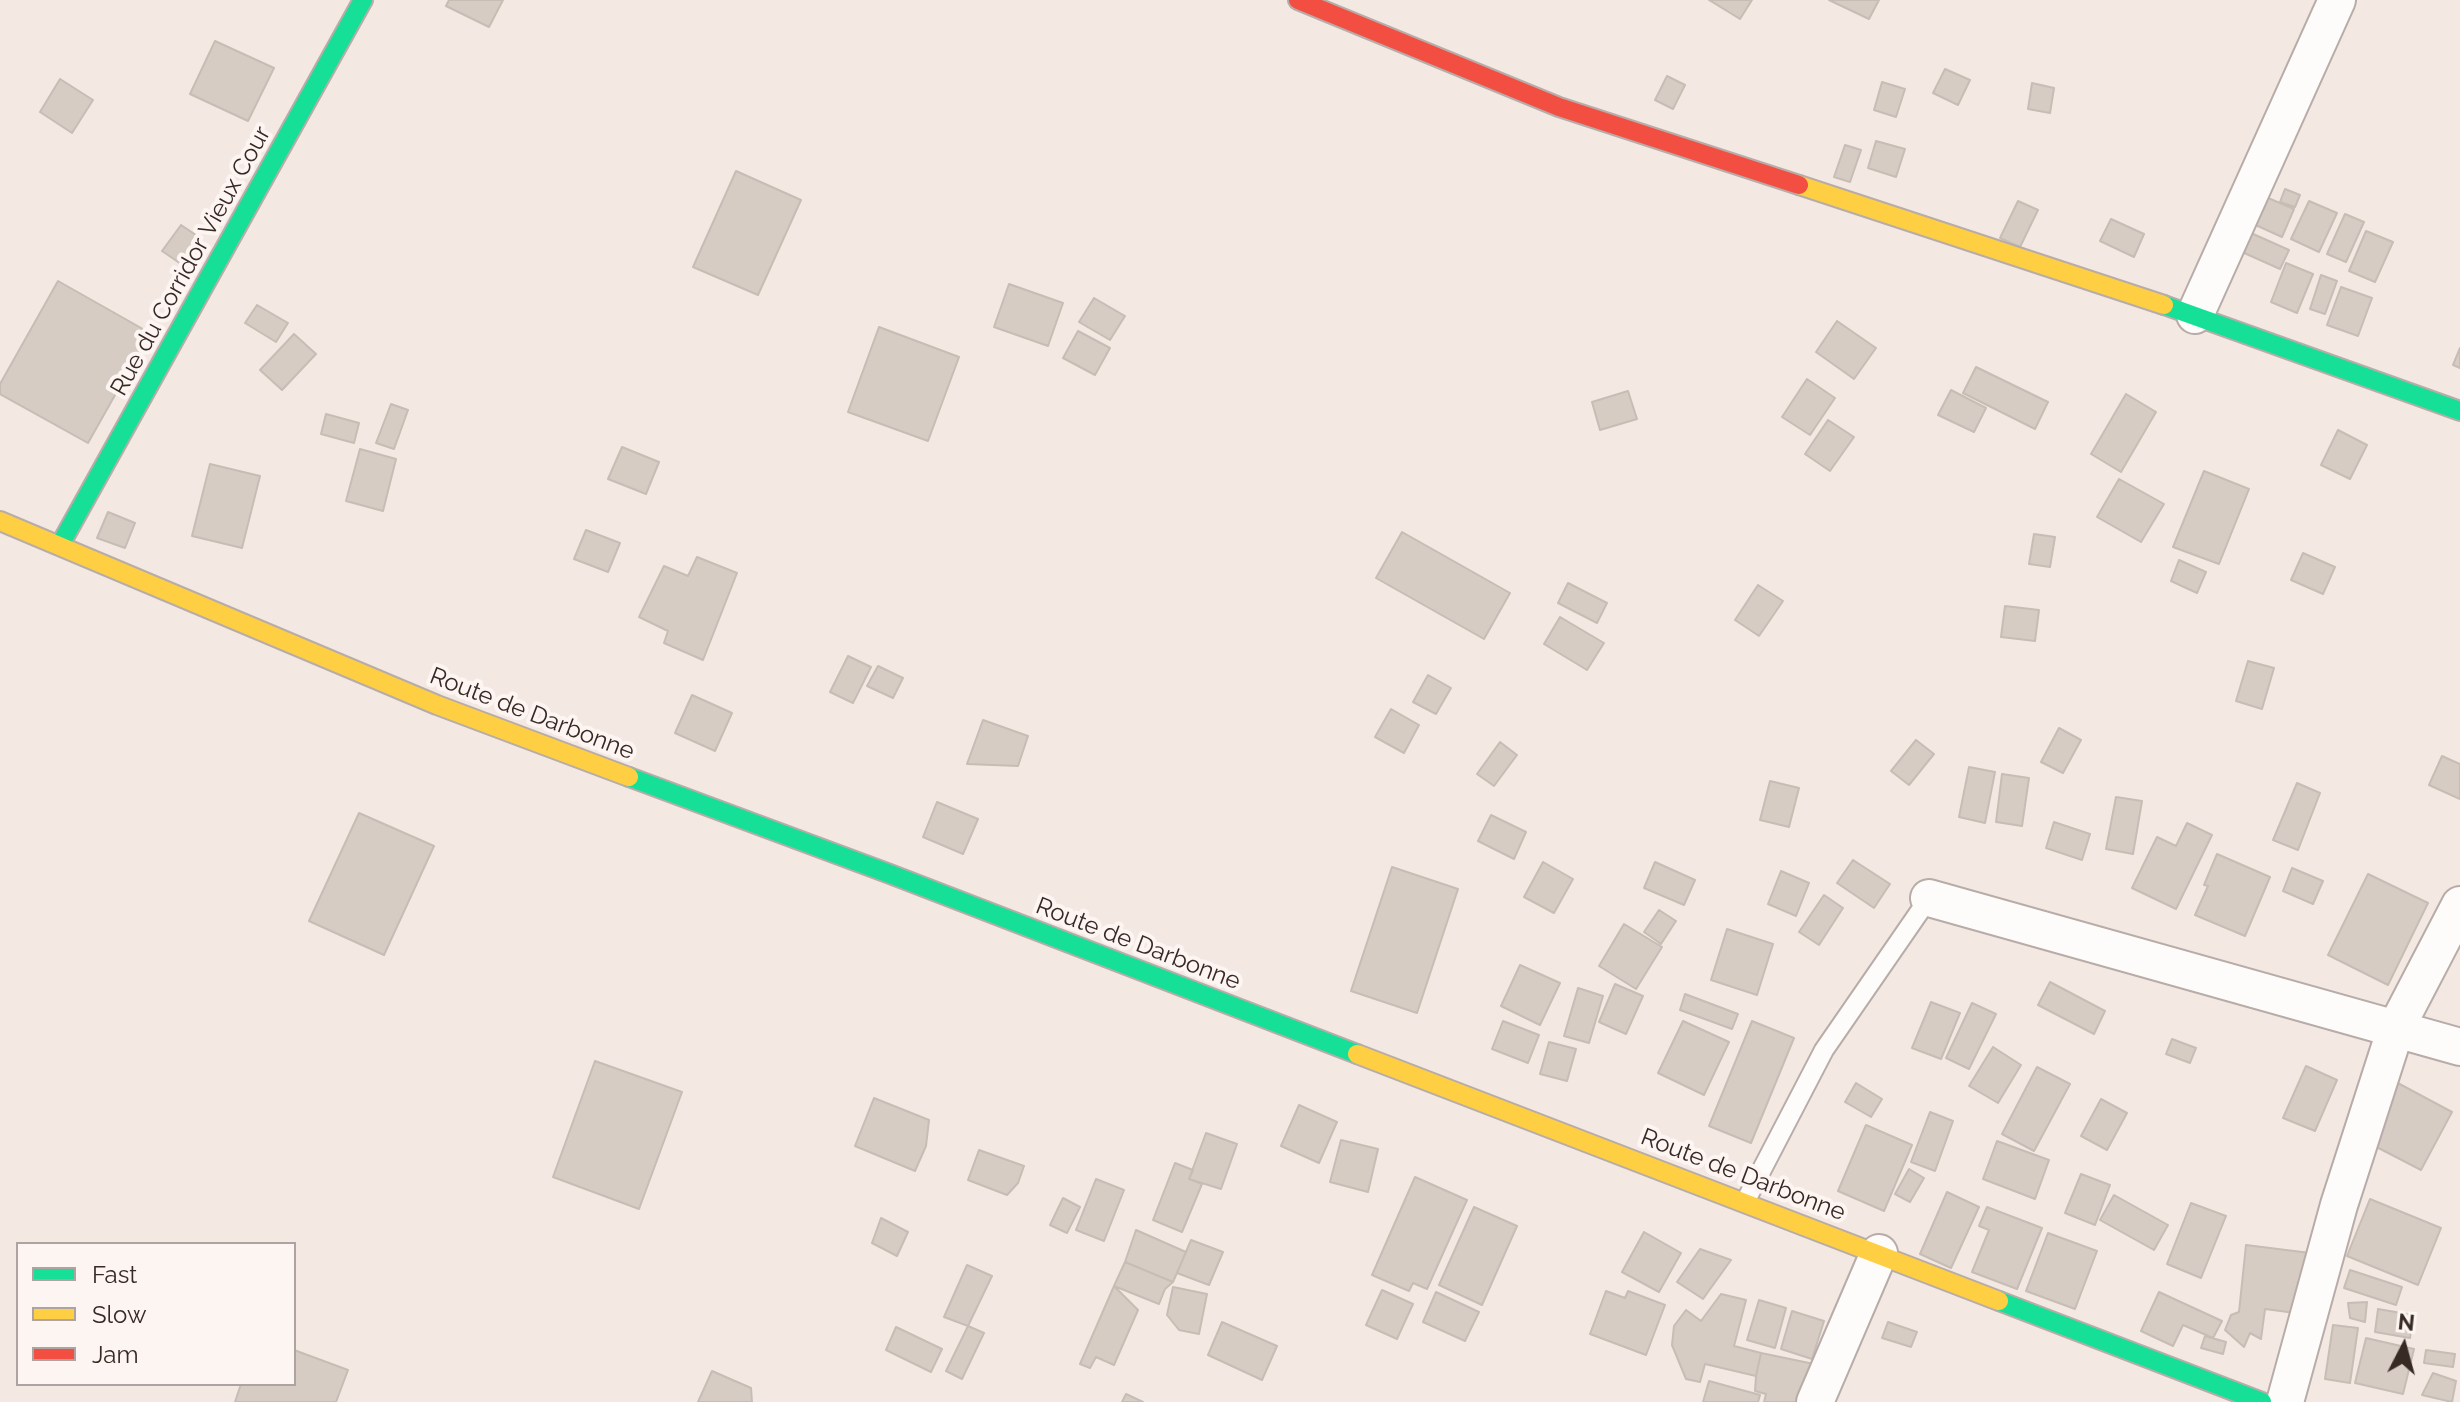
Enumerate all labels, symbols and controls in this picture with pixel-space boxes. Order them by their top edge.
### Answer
street label: Rue du Corridor Vieux Cour [105,121,277,401]
street label: Route de Darbonne [426,662,638,766]
street label: Route de Darbonne [1032,892,1244,996]
street label: Route de Darbonne [1637,1123,1849,1227]
legend [16,1242,296,1386]
text: Fast [92,1260,137,1289]
text: Slow [92,1300,146,1329]
north arrow [2364,1306,2444,1386]
text: N [2397,1308,2416,1336]
text: Jam [92,1340,138,1369]

